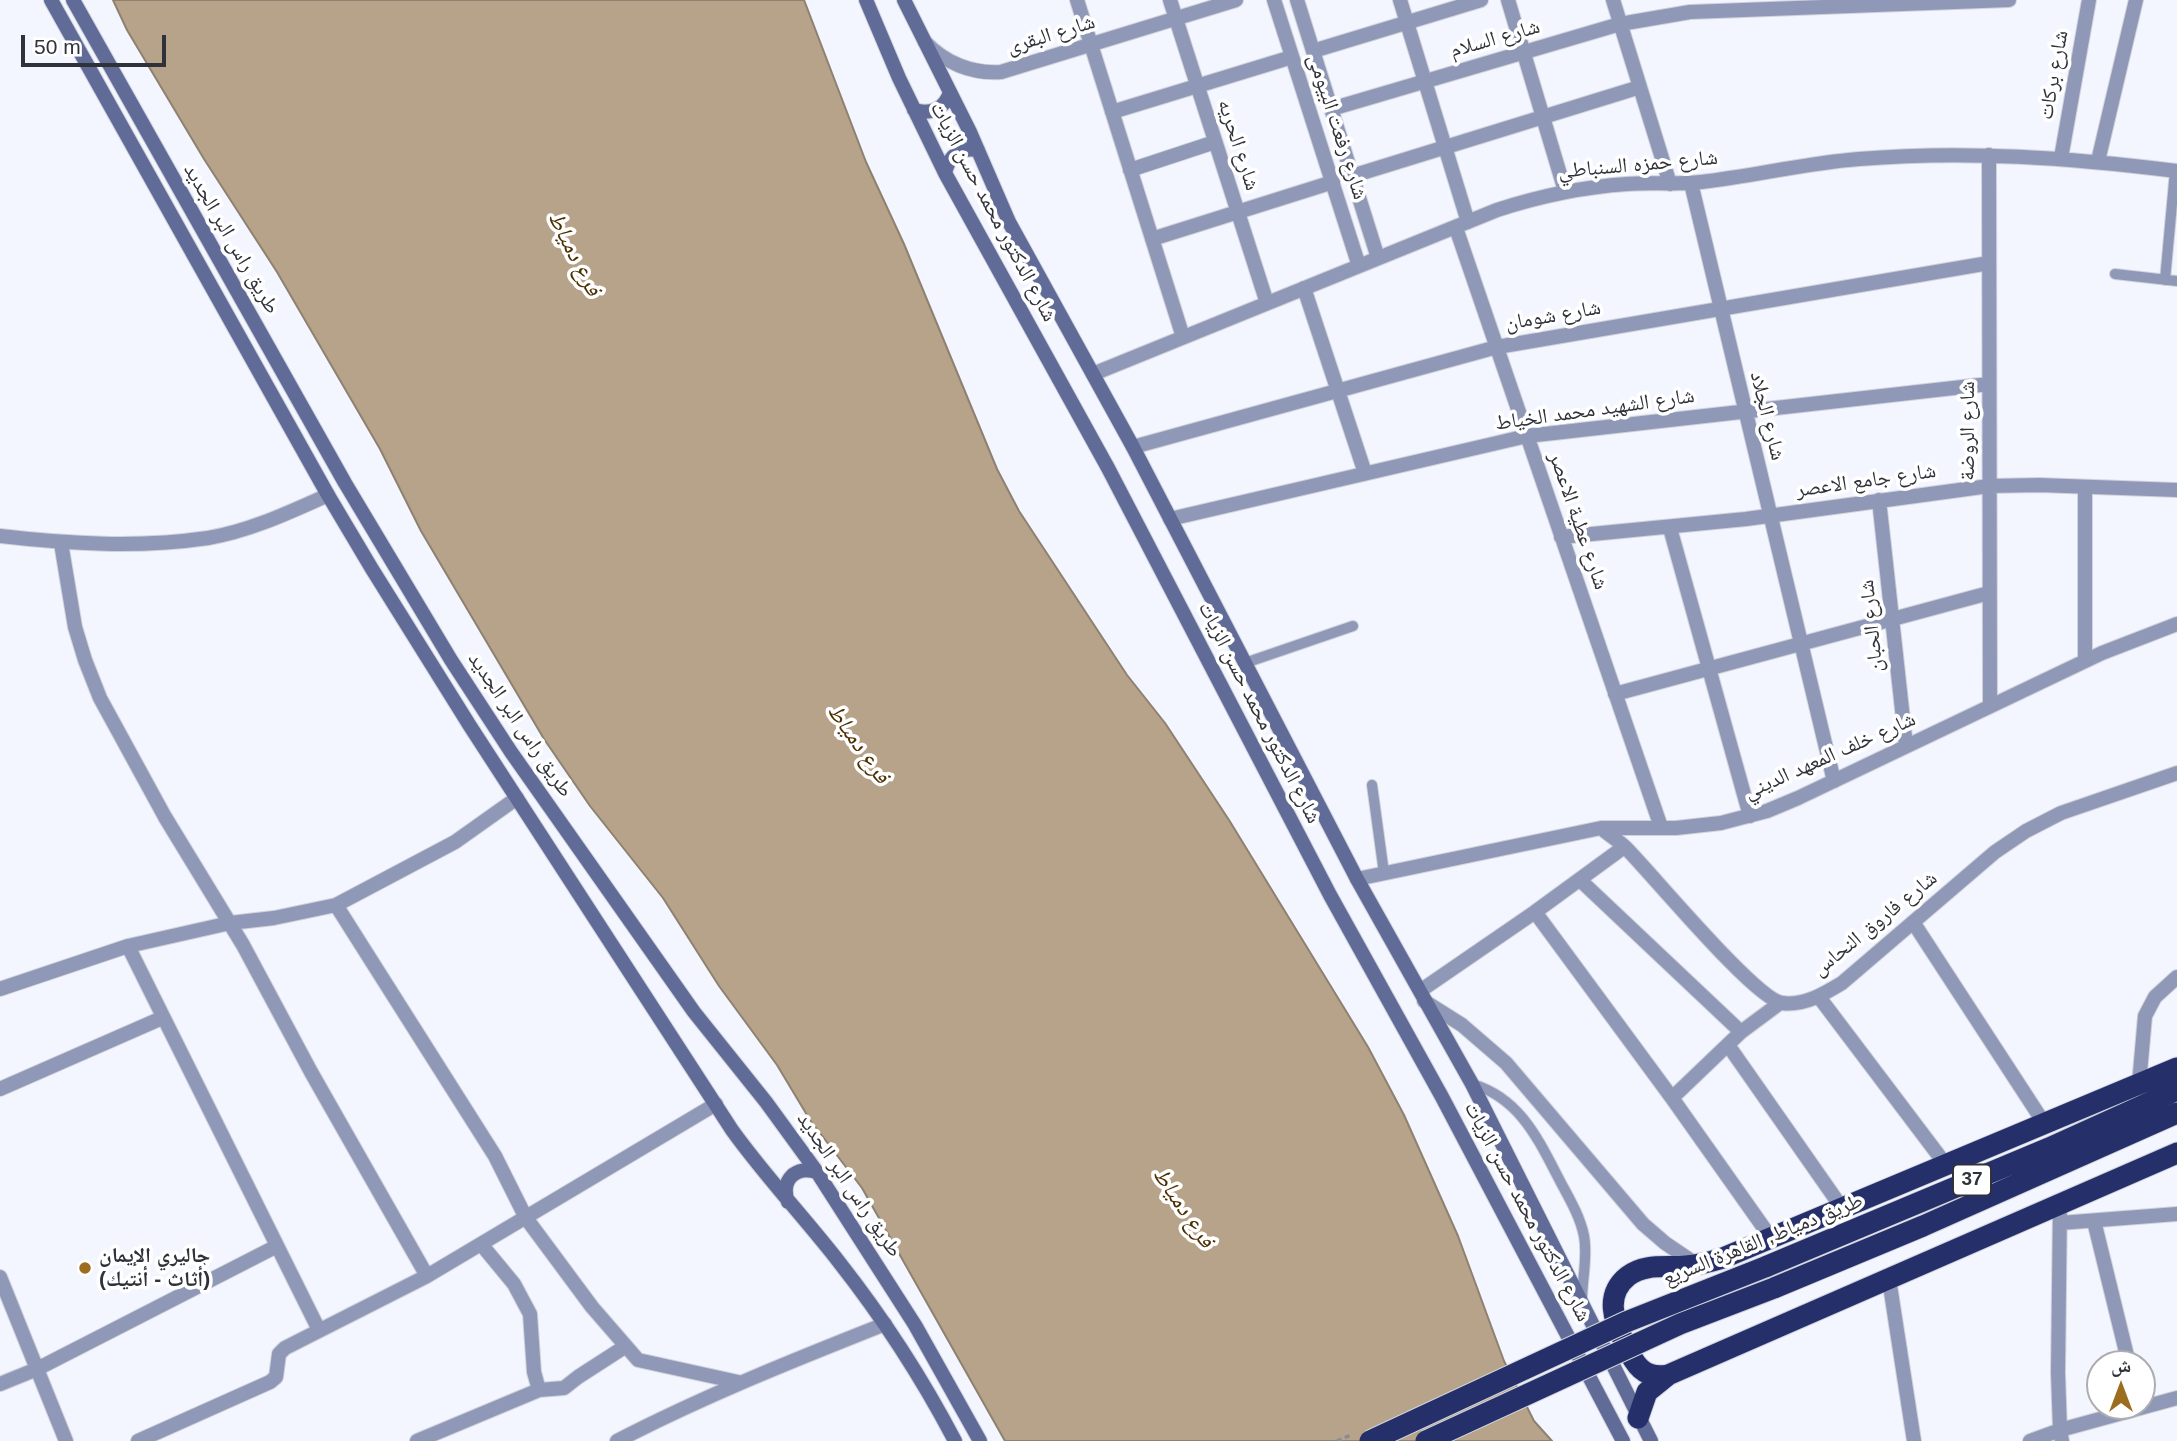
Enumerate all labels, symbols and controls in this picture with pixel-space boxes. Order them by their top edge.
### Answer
street label: شارع البقرى [1004,10,1098,60]
street label: شارع السلام [1447,14,1543,64]
scale bar [24,21,170,65]
street label: شارع بركات [2034,28,2074,122]
text: 50 m [34,35,81,58]
street label: شارع رفعت البيومى [1302,51,1372,203]
street label: شارع الحريه [1211,96,1265,194]
street label: شارع الدكتور محمد حسن الزيات [924,98,1062,326]
street label: شارع حمزه السنباطي [1557,145,1719,185]
street label: طريق راس البر الجديد [178,159,284,319]
water label: فرع دمياط [541,207,607,301]
street label: شارع شومان [1503,295,1603,337]
street label: شارع الجلاد [1744,369,1790,463]
street label: شارع الروضة [1955,381,1981,481]
street label: شارع الشهيد محمد الخياط [1494,384,1696,436]
street label: شارع عطية الاعصر [1543,449,1613,593]
street label: شارع جامع الاعصر [1794,459,1938,503]
street label: شارع الحبان [1855,578,1889,674]
street label: شارع الدكتور محمد حسن الزيات [1192,598,1326,828]
street label: طريق راس البر الجديد [462,648,578,802]
water label: فرع دمياط [821,699,895,789]
street label: شارع خلف المعهد الديني [1740,707,1920,805]
street label: شارع فاروق النحاس [1807,866,1943,982]
street label: شارع الدكتور محمد حسن الزيات [1458,1098,1596,1326]
street label: طريق راس البر الجديد [791,1108,907,1262]
water label: فرع دمياط [1146,1163,1220,1253]
road number: 37 [1953,1164,1991,1196]
street label: طريق دمياط, القاهرة السريع [1659,1188,1867,1292]
place label: جاليري الإيمان (أثاث - أنتيك) [99,1243,210,1293]
marker: جاليري الإيمان (أثاث - أنتيك) [77,1260,93,1276]
north arrow [2086,1350,2156,1420]
text: ش [2111,1355,2131,1376]

